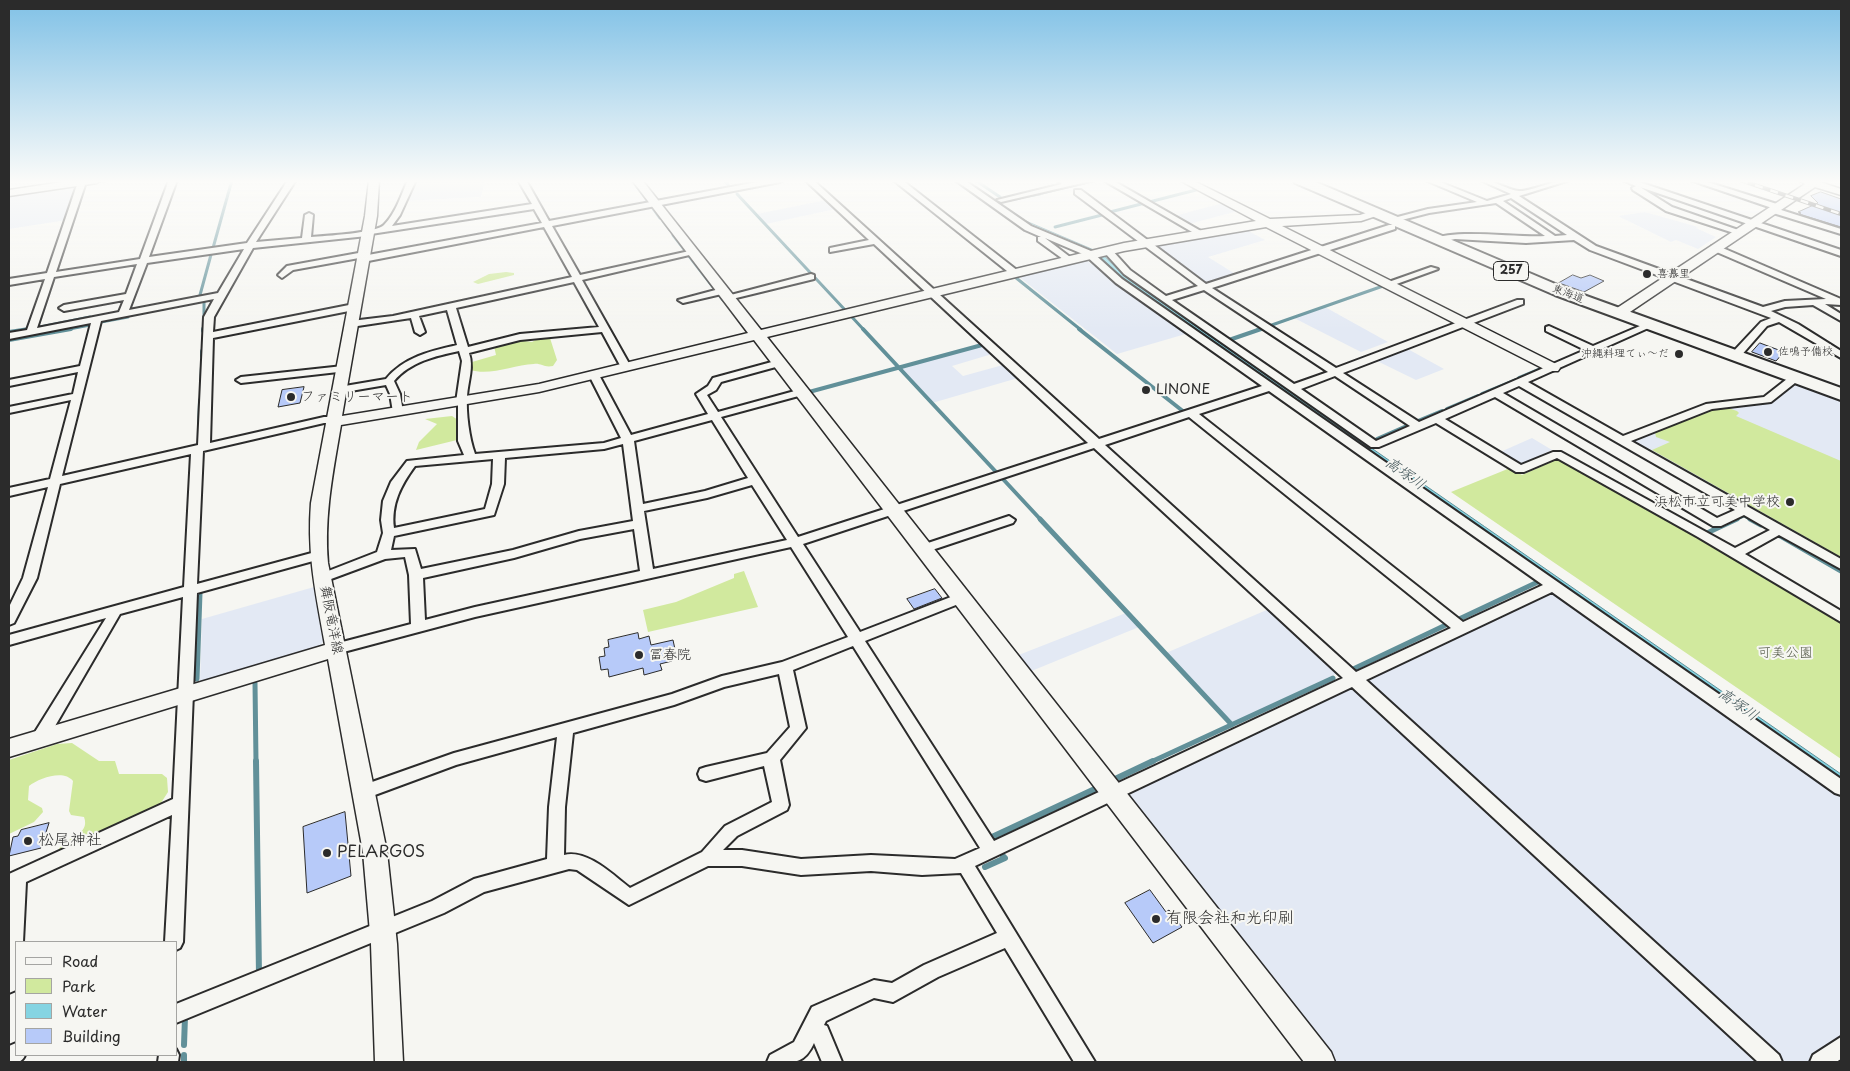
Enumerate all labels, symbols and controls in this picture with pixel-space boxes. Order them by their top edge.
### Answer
road number: 257 [1494,262,1528,280]
place label: 喜慕里 [1657,267,1690,281]
marker: 喜慕里 [1641,268,1653,280]
street label: 東海道 [1550,282,1586,306]
place label: 佐鳴予備校 [1778,345,1833,359]
marker: 佐鳴予備校 [1762,346,1774,358]
place label: 沖縄料理てぃ〜だ [1581,347,1669,361]
marker: 沖縄料理てぃ〜だ [1673,348,1685,360]
place label: LINONE [1156,382,1210,398]
marker: LINONE [1140,384,1152,396]
place label: ファミリーマート [301,389,413,405]
marker: ファミリーマート [285,391,297,403]
water label: 高塚川 [1381,454,1429,494]
place label: 浜松市立可美中学校 [1654,494,1780,510]
marker: 浜松市立可美中学校 [1784,496,1796,508]
street label: 舞阪竜洋線 [316,584,346,656]
park label: 可美公園 [1757,645,1813,661]
place label: 冨春院 [649,647,691,663]
marker: 冨春院 [633,649,645,661]
water label: 高塚川 [1714,685,1762,725]
place label: 松尾神社 [38,831,102,851]
marker: 松尾神社 [22,835,34,847]
place label: PELARGOS [337,843,425,863]
marker: PELARGOS [321,847,333,859]
place label: 有限会社和光印刷 [1166,909,1294,929]
marker: 有限会社和光印刷 [1150,913,1162,925]
legend [15,941,178,1056]
text: Road [62,949,98,972]
text: Park [62,974,96,997]
text: Water [62,999,107,1022]
text: Building [62,1024,121,1047]

